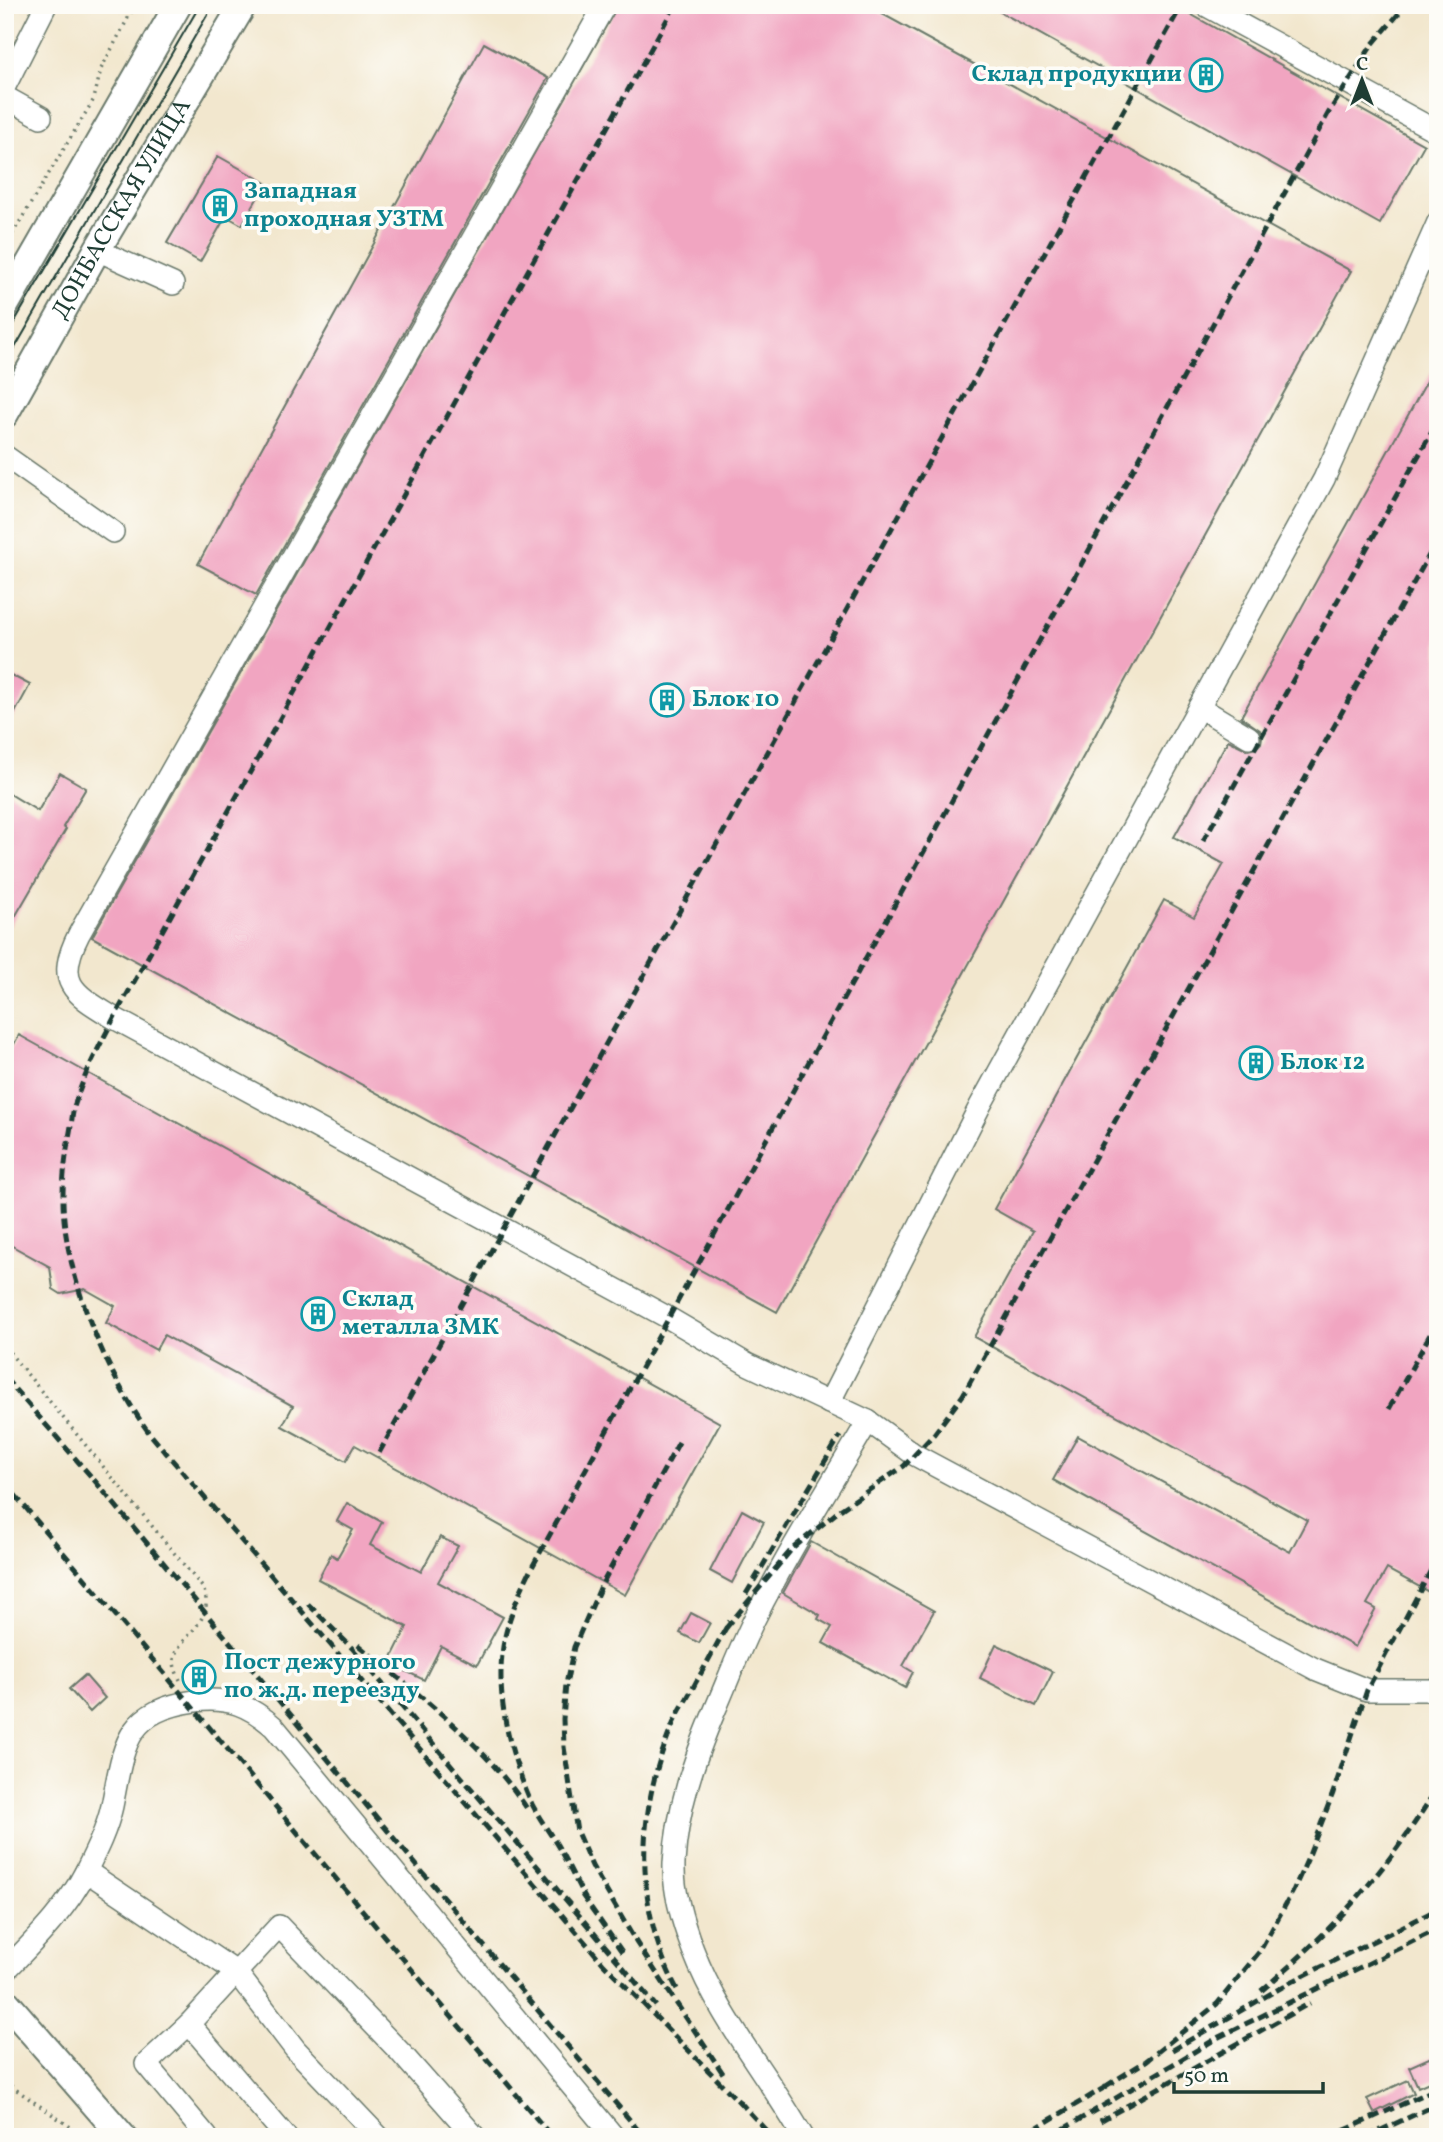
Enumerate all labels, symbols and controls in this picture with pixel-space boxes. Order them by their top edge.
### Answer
north arrow [1328,46,1398,116]
text: С [1356,52,1368,78]
building icon: Склад продукции [1187,56,1225,94]
place label: Склад продукции [972,58,1182,92]
street label: ДОНБАССКАЯ УЛИЦА [44,92,200,326]
place label: Западная проходная УЗТМ [244,175,444,237]
building icon: Западная проходная УЗТМ [201,187,239,225]
building icon: Блок 10 [648,681,686,719]
place label: Блок 10 [692,683,779,717]
building icon: Блок 12 [1237,1044,1275,1082]
place label: Блок 12 [1280,1046,1365,1080]
place label: Склад металла ЗМК [342,1283,499,1345]
building icon: Склад металла ЗМК [299,1295,337,1333]
place label: Пост дежурного по ж.д. переезду [224,1646,420,1708]
building icon: Пост дежурного по ж.д. переезду [180,1658,218,1696]
scale bar [1174,2051,1322,2095]
text: 50 m [1184,2062,1229,2091]

